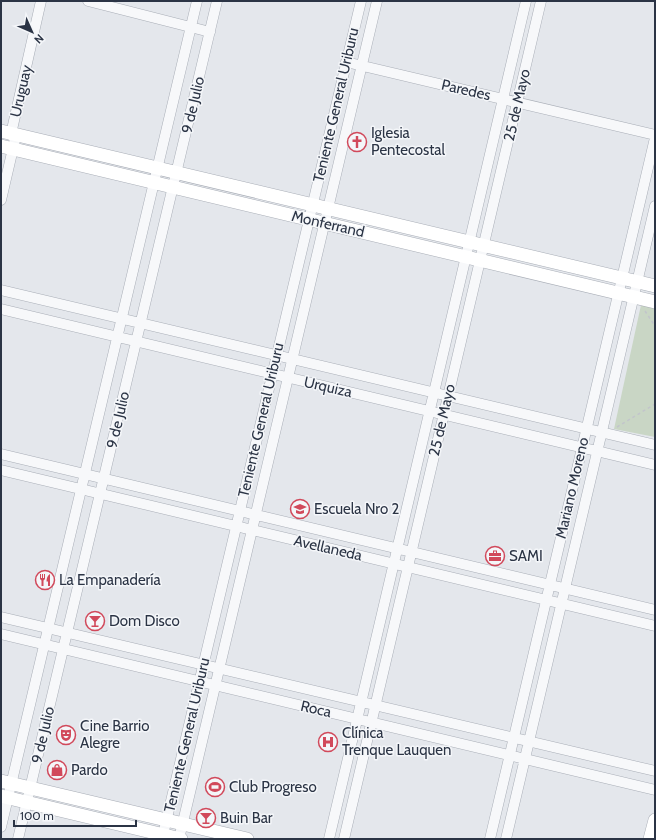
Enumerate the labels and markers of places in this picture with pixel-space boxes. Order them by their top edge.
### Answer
place label: Iglesia Pentecostal [371,124,445,159]
church icon: Iglesia Pentecostal [346,131,368,153]
school or university icon: Escuela Nro 2 [289,498,311,520]
place label: Escuela Nro 2 [314,500,400,518]
office icon: SAMI [484,545,506,567]
place label: SAMI [509,547,543,565]
restaurant icon: La Empanadería [34,569,56,591]
place label: La Empanadería [59,571,161,589]
bar icon: Dom Disco [84,610,106,632]
place label: Dom Disco [109,612,180,630]
place label: Cine Barrio Alegre [80,717,149,752]
theatre icon: Cine Barrio Alegre [55,724,77,746]
place label: Clínica Trenque Lauquen [342,724,451,759]
hospital icon: Clínica Trenque Lauquen [317,731,339,753]
shop icon: Pardo [46,759,68,781]
place label: Pardo [71,761,108,779]
sports icon: Club Progreso [204,776,226,798]
place label: Club Progreso [229,778,317,796]
bar icon: Buin Bar [195,807,217,829]
place label: Buin Bar [220,809,273,827]

